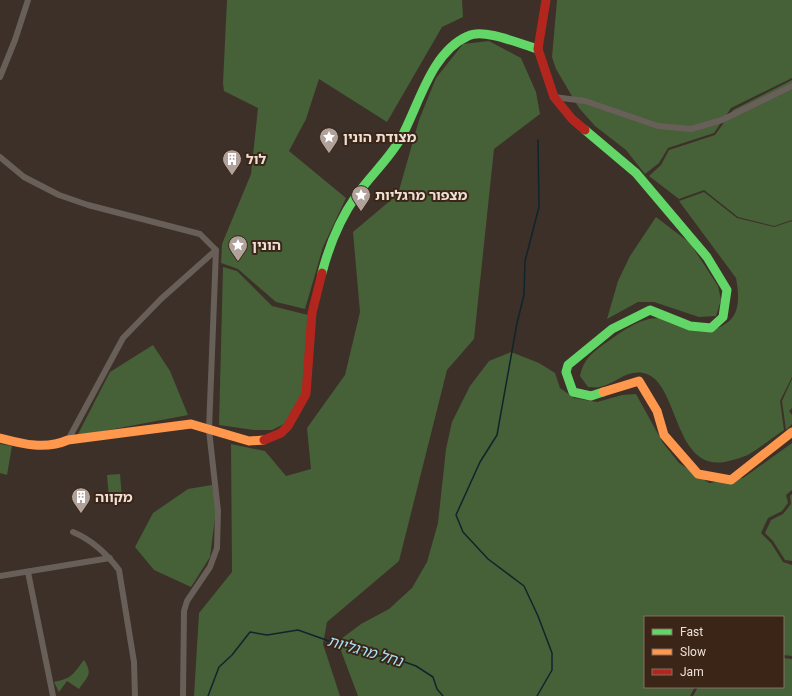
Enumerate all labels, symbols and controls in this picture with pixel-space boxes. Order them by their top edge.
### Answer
place icon: מצודת הונין [318,126,340,154]
place label: מצודת הונין [343,129,417,145]
building icon: לול [221,148,243,176]
place label: לול [246,151,267,167]
place icon: מצפור מרגליות [350,184,372,212]
place label: מצפור מרגליות [375,187,468,203]
place icon: הונין [227,234,249,262]
place label: הונין [252,237,281,253]
building icon: מקווה [70,486,92,514]
place label: מקווה [95,489,133,505]
legend [644,616,784,688]
text: Fast [680,625,703,639]
water label: נחל מרגליות [325,632,406,671]
text: Slow [680,645,706,659]
text: Jam [680,665,704,679]

